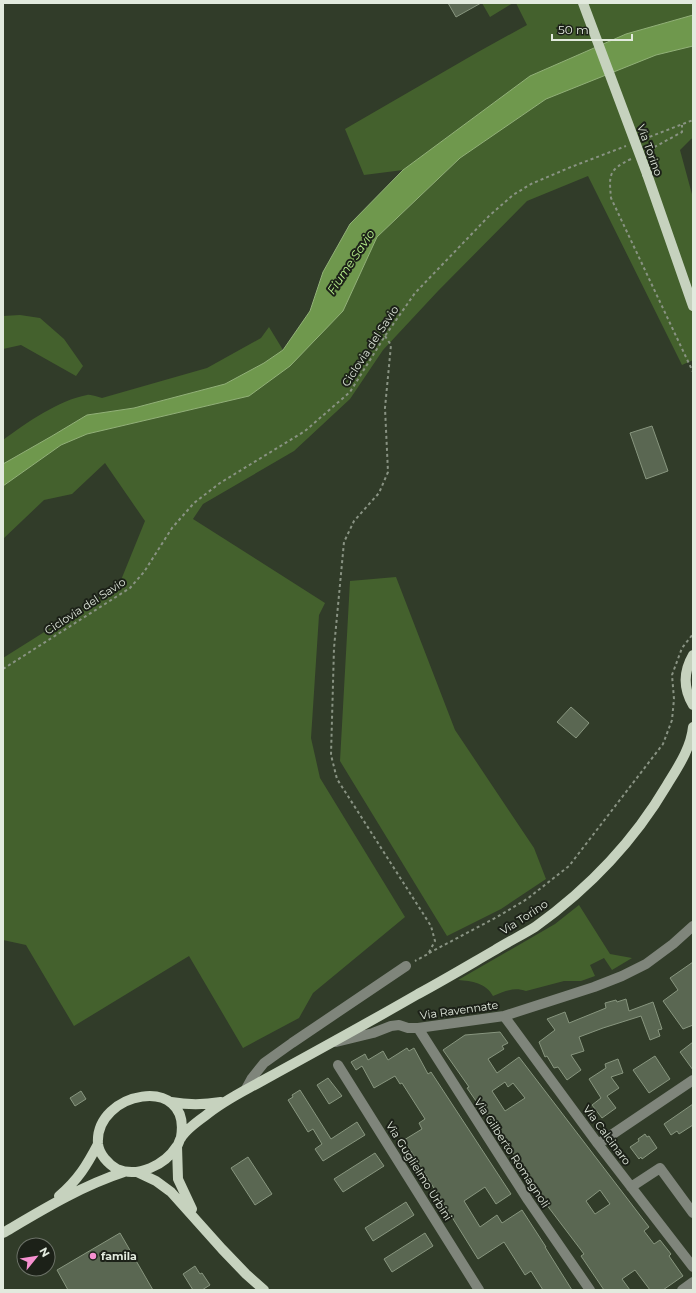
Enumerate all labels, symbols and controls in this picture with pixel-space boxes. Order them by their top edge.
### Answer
scale bar [552,16,632,42]
text: 50 m [558,22,589,37]
street label: Via Torino [634,122,666,178]
water label: Fiume Savio [323,226,378,297]
street label: Ciclovia del Savio [339,303,401,389]
street label: Ciclovia del Savio [42,575,128,637]
street label: Via Torino [498,896,551,938]
street label: Via Ravennate [419,998,499,1022]
street label: Via Gilberto Romagnoli [471,1096,553,1210]
street label: Via Calcinaro [580,1102,634,1168]
street label: Via Guglielmo Urbini [383,1119,455,1223]
north arrow [16,1237,56,1277]
text: N [36,1245,53,1259]
place label: famila [101,1249,137,1263]
marker: famila [88,1251,98,1261]

